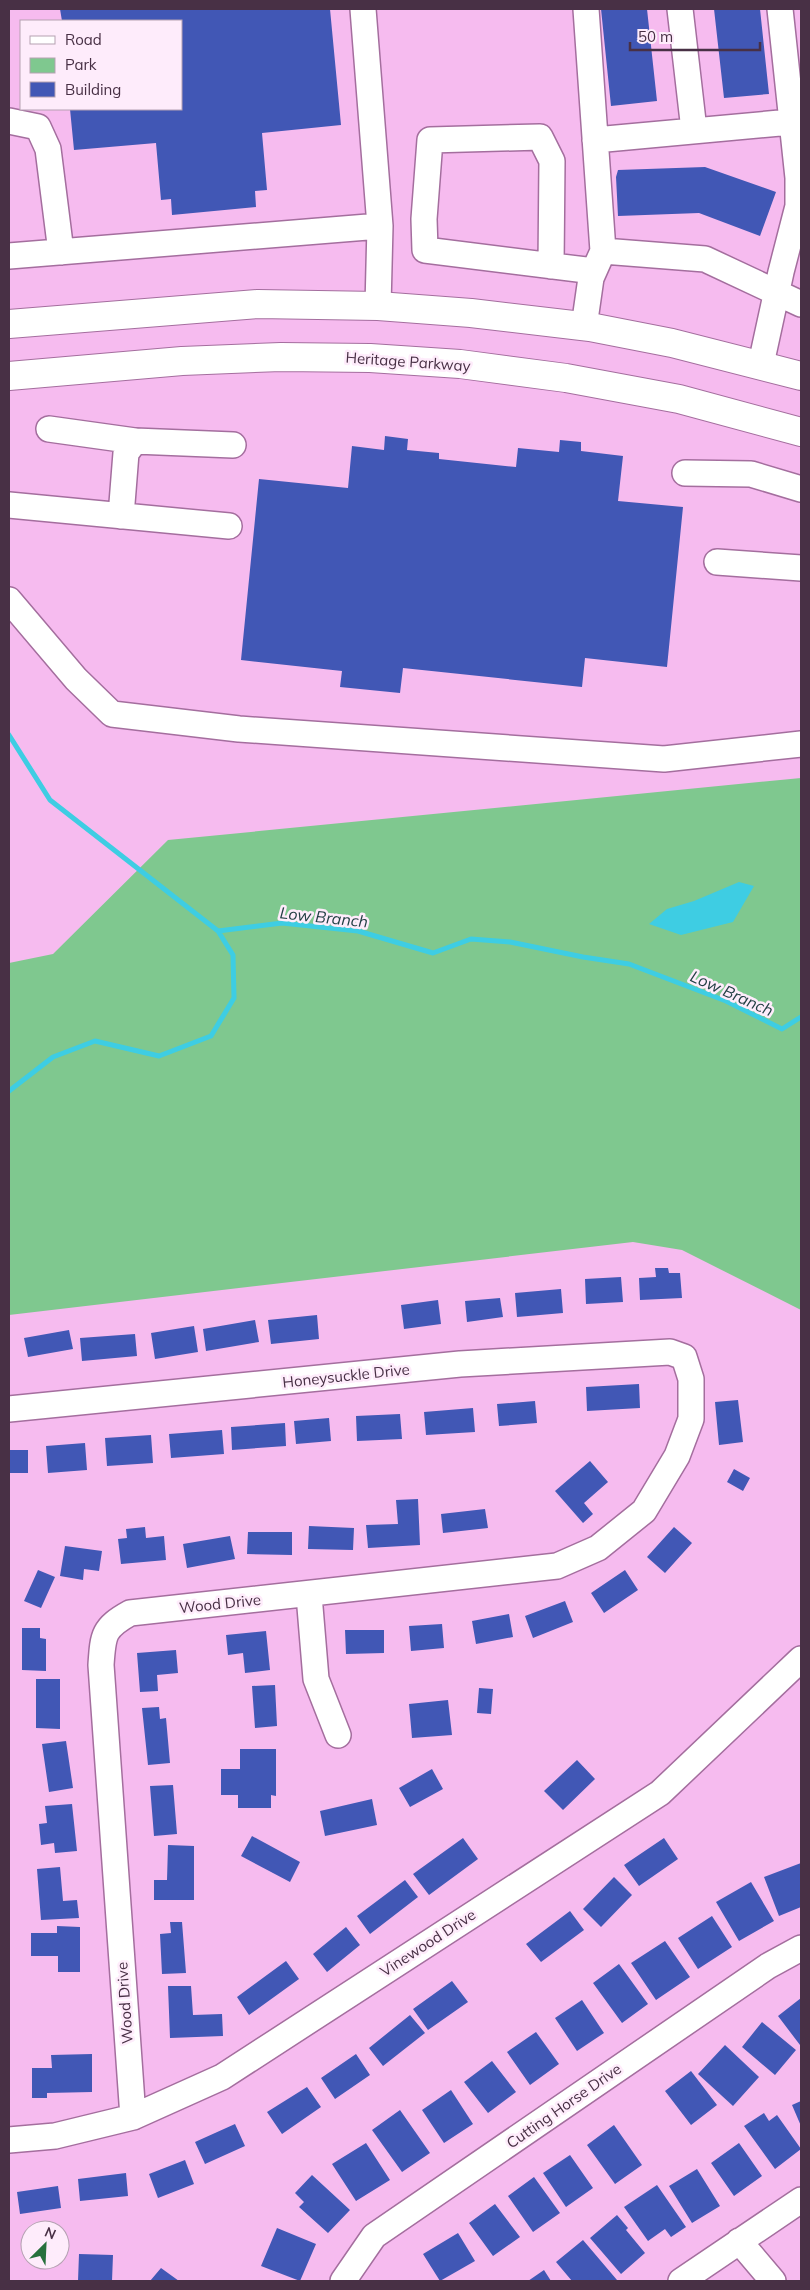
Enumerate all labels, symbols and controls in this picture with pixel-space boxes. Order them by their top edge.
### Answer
legend [20,20,182,110]
scale bar [630,20,760,52]
text: 50 m [638,27,673,46]
text: Road [65,30,102,49]
text: Park [65,55,97,74]
text: Building [65,80,121,99]
street label: Heritage Parkway [345,348,471,375]
water label: Low Branch [279,902,369,932]
water label: Low Branch [687,966,777,1020]
street label: Honeysuckle Drive [281,1359,411,1392]
street label: Wood Drive [178,1590,262,1617]
street label: Vinewood Drive [376,1905,479,1981]
street label: Wood Drive [112,1961,137,2045]
street label: Cutting Horse Drive [503,2059,625,2152]
north arrow [20,2220,70,2270]
text: N [42,2223,59,2243]

